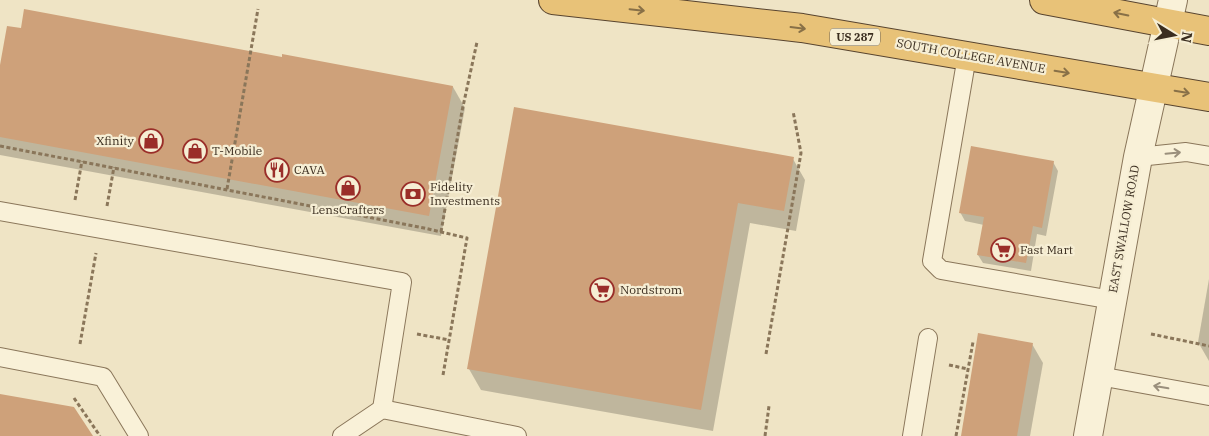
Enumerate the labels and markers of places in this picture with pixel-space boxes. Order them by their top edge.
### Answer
shop icon: Xfinity [138,128,164,154]
place label: Xfinity [96,133,135,148]
shop icon: T-Mobile [182,138,208,164]
place label: T-Mobile [212,143,262,158]
restaurant icon: CAVA [264,157,290,183]
place label: CAVA [294,162,326,177]
shop icon: LensCrafters [335,175,361,201]
place label: Fidelity Investments [430,179,500,208]
bank icon: Fidelity Investments [400,181,426,207]
place label: LensCrafters [312,202,384,217]
supermarket icon: Fast Mart [990,237,1016,263]
place label: Fast Mart [1020,242,1073,257]
supermarket icon: Nordstrom [589,277,615,303]
place label: Nordstrom [620,282,683,297]

